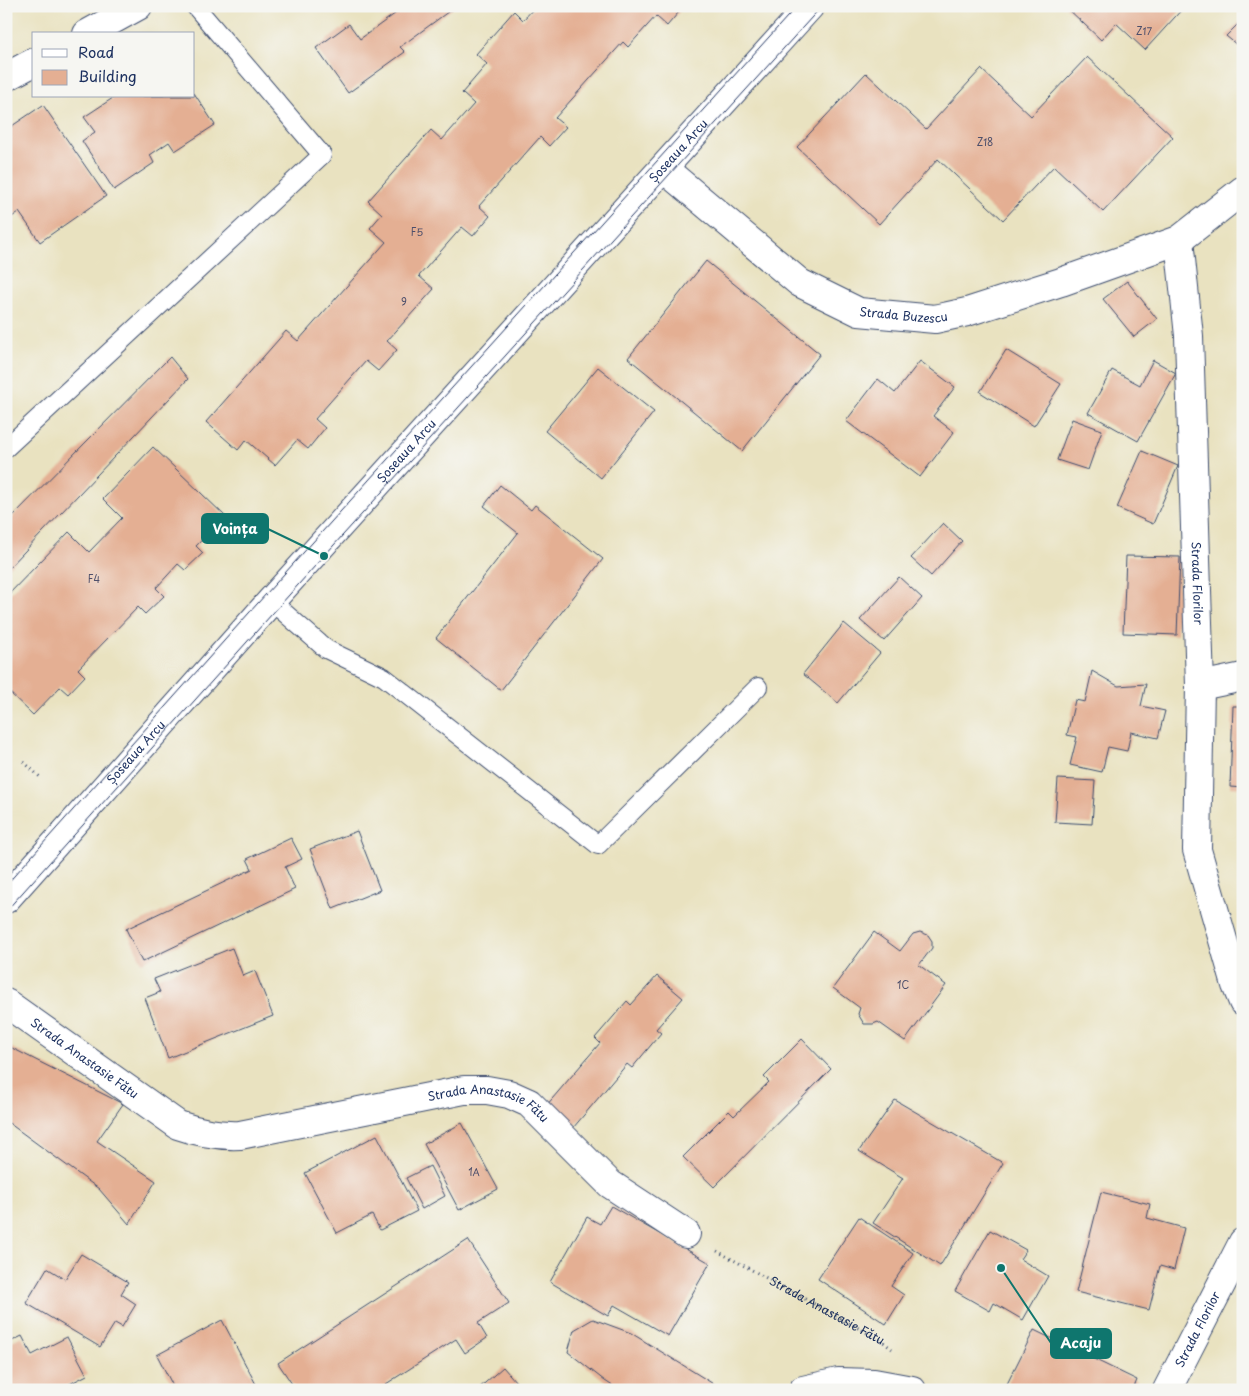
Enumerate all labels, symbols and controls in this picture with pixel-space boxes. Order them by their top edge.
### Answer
house number: Z17 [1136,23,1152,38]
legend [32,32,195,98]
text: Road [78,40,114,63]
text: Building [78,64,137,87]
street label: Șoseaua Arcu [644,115,711,186]
house number: Z18 [977,134,993,149]
house number: F5 [411,224,424,239]
house number: 9 [401,294,407,309]
street label: Strada Buzescu [859,302,949,327]
street label: Șoseaua Arcu [372,415,440,486]
callout: Voința [202,514,268,543]
text: Voința [212,518,258,539]
street label: Strada Florilor [1187,541,1208,626]
house number: F4 [88,571,101,586]
street label: Șoseaua Arcu [102,716,169,788]
house number: 1C [897,977,909,992]
street label: Strada Anastasie Fătu [27,1013,143,1102]
street label: Strada Anastasie Fătu [426,1080,553,1126]
house number: 1A [468,1164,480,1179]
street label: Strada Anastasie Fătu [766,1271,888,1349]
street label: Strada Florilor [1170,1288,1224,1370]
callout: Acaju [1051,1329,1111,1358]
text: Acaju [1061,1332,1101,1353]

